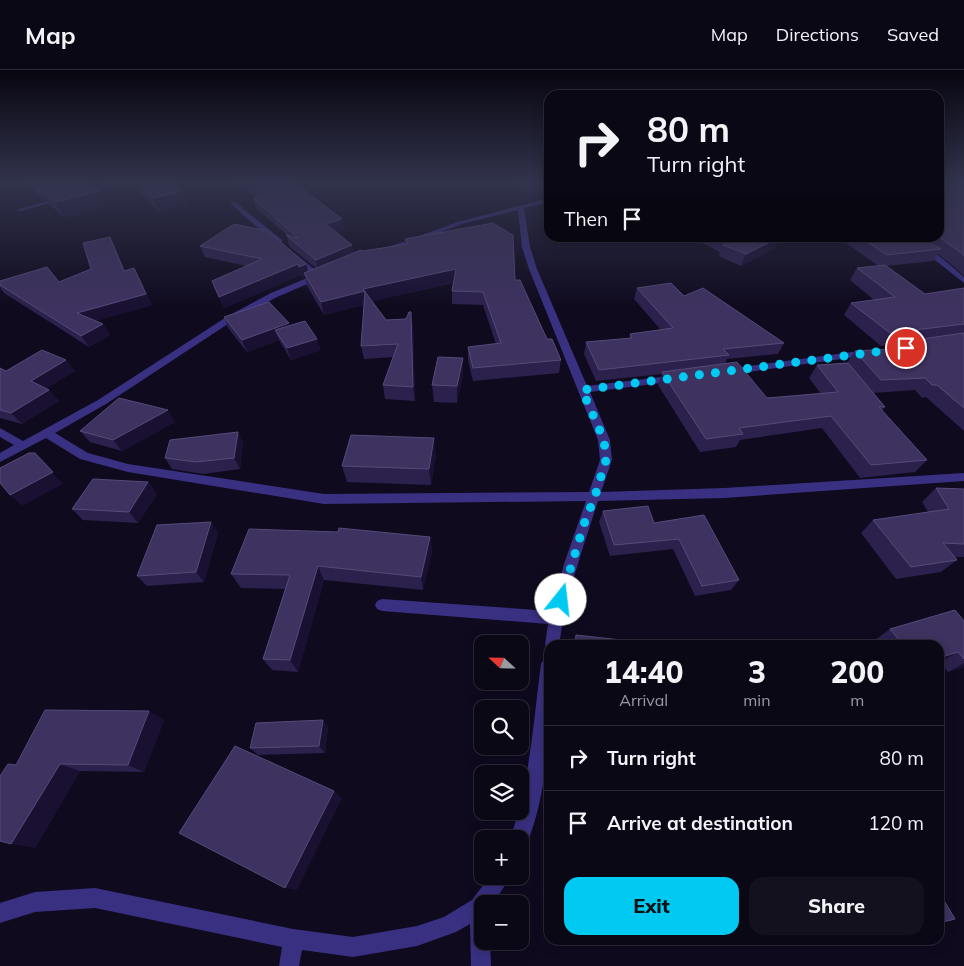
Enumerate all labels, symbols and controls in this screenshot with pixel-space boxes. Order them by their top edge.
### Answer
text: Map [25,20,76,50]
text: Map [711,23,748,46]
text: Directions [776,23,859,46]
text: Saved [887,23,939,46]
text: 80 m [647,107,730,151]
icon: right [564,110,629,175]
text: Turn right [647,150,745,178]
icon: arrive [618,205,646,233]
text: Then [564,207,608,231]
pin [885,327,927,369]
icon: arrive [892,334,920,362]
position arrow [534,573,586,625]
north arrow [474,635,529,690]
map controls [474,635,529,950]
text: 14:40 [604,653,684,691]
text: 3 [748,653,766,691]
text: 200 [830,653,884,691]
text: Arrival [619,690,668,710]
text: min [743,690,771,710]
text: m [850,690,864,710]
button: search [474,700,529,755]
icon: right [564,744,592,772]
text: Turn right [607,746,696,770]
text: 80 m [880,746,924,770]
button: layers [474,765,529,820]
icon: arrive [564,809,592,837]
text: Arrive at destination [607,811,793,835]
text: 120 m [868,811,924,835]
button: + [474,830,529,885]
button: Exit [564,877,739,935]
button: Share [749,877,924,935]
button: − [474,895,529,950]

